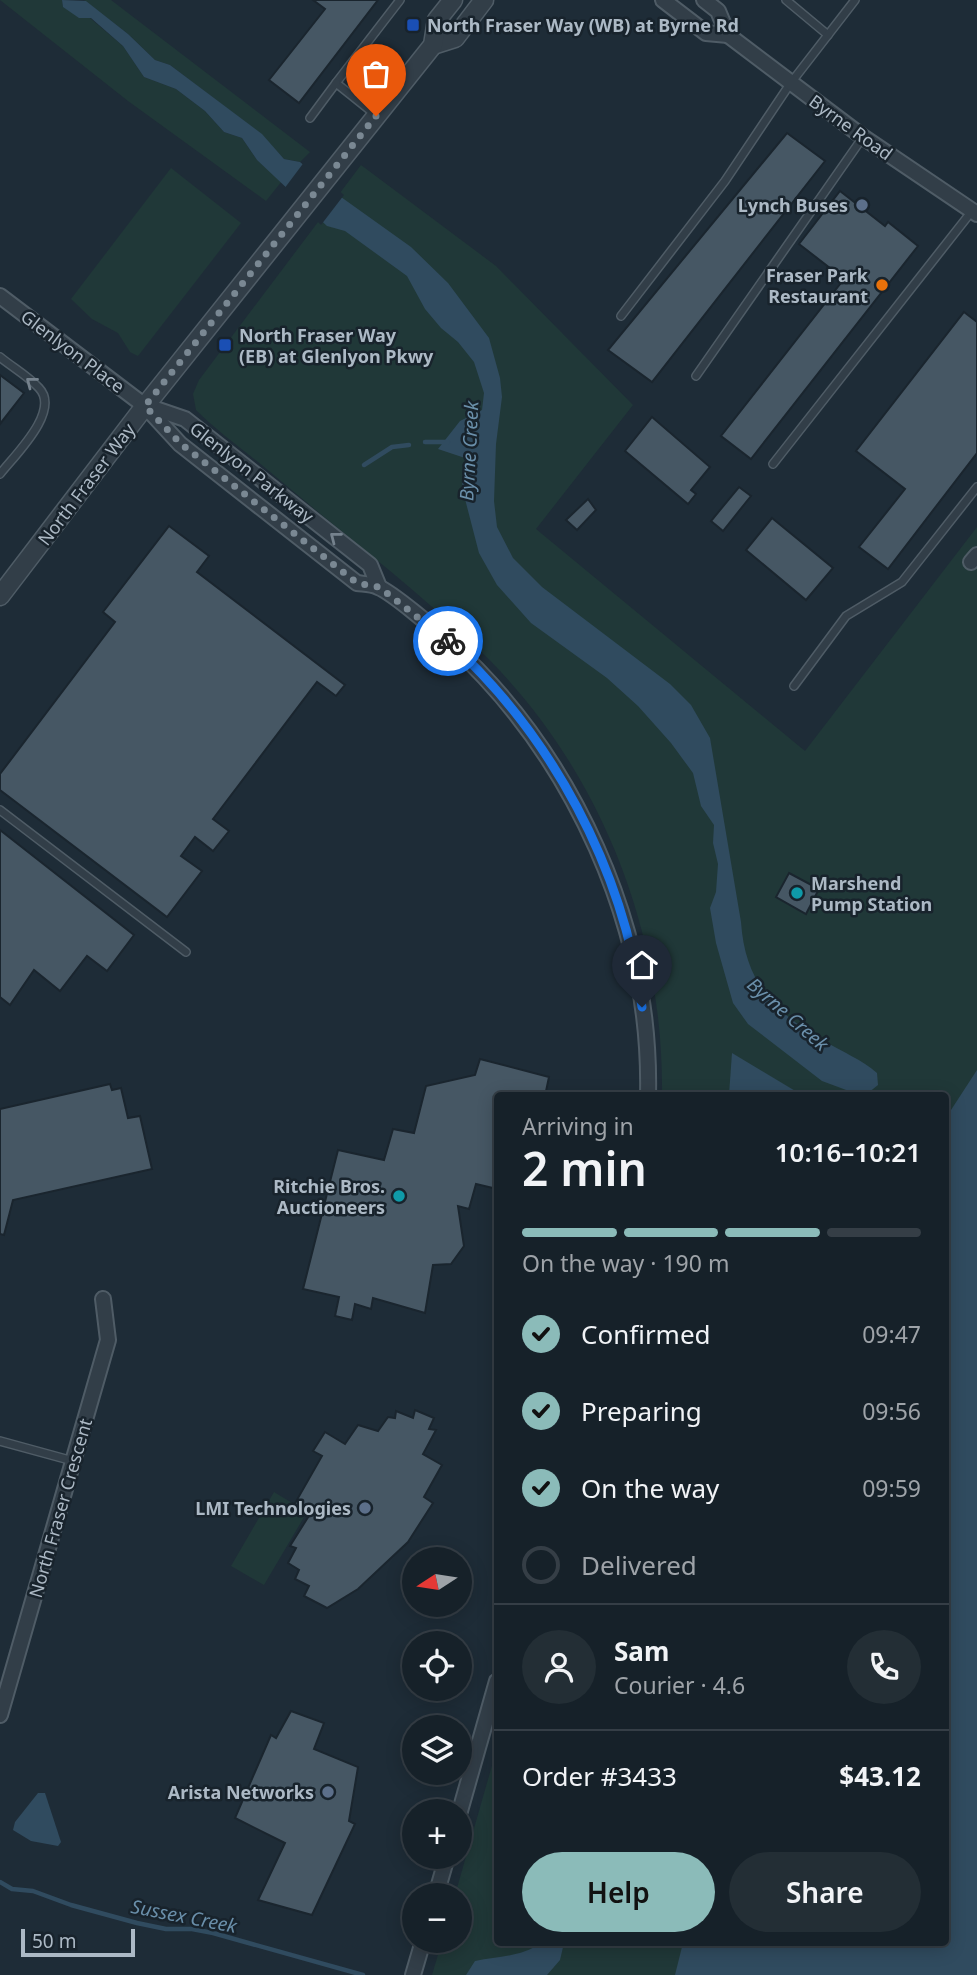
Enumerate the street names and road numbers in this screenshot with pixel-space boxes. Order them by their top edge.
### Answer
street label: Byrne Road [804,89,898,165]
street label: Glenlyon Place [16,304,130,398]
street label: Glenlyon Parkway [185,416,320,528]
street label: North Fraser Way [32,417,140,550]
street label: North Fraser Crescent [23,1415,97,1600]

